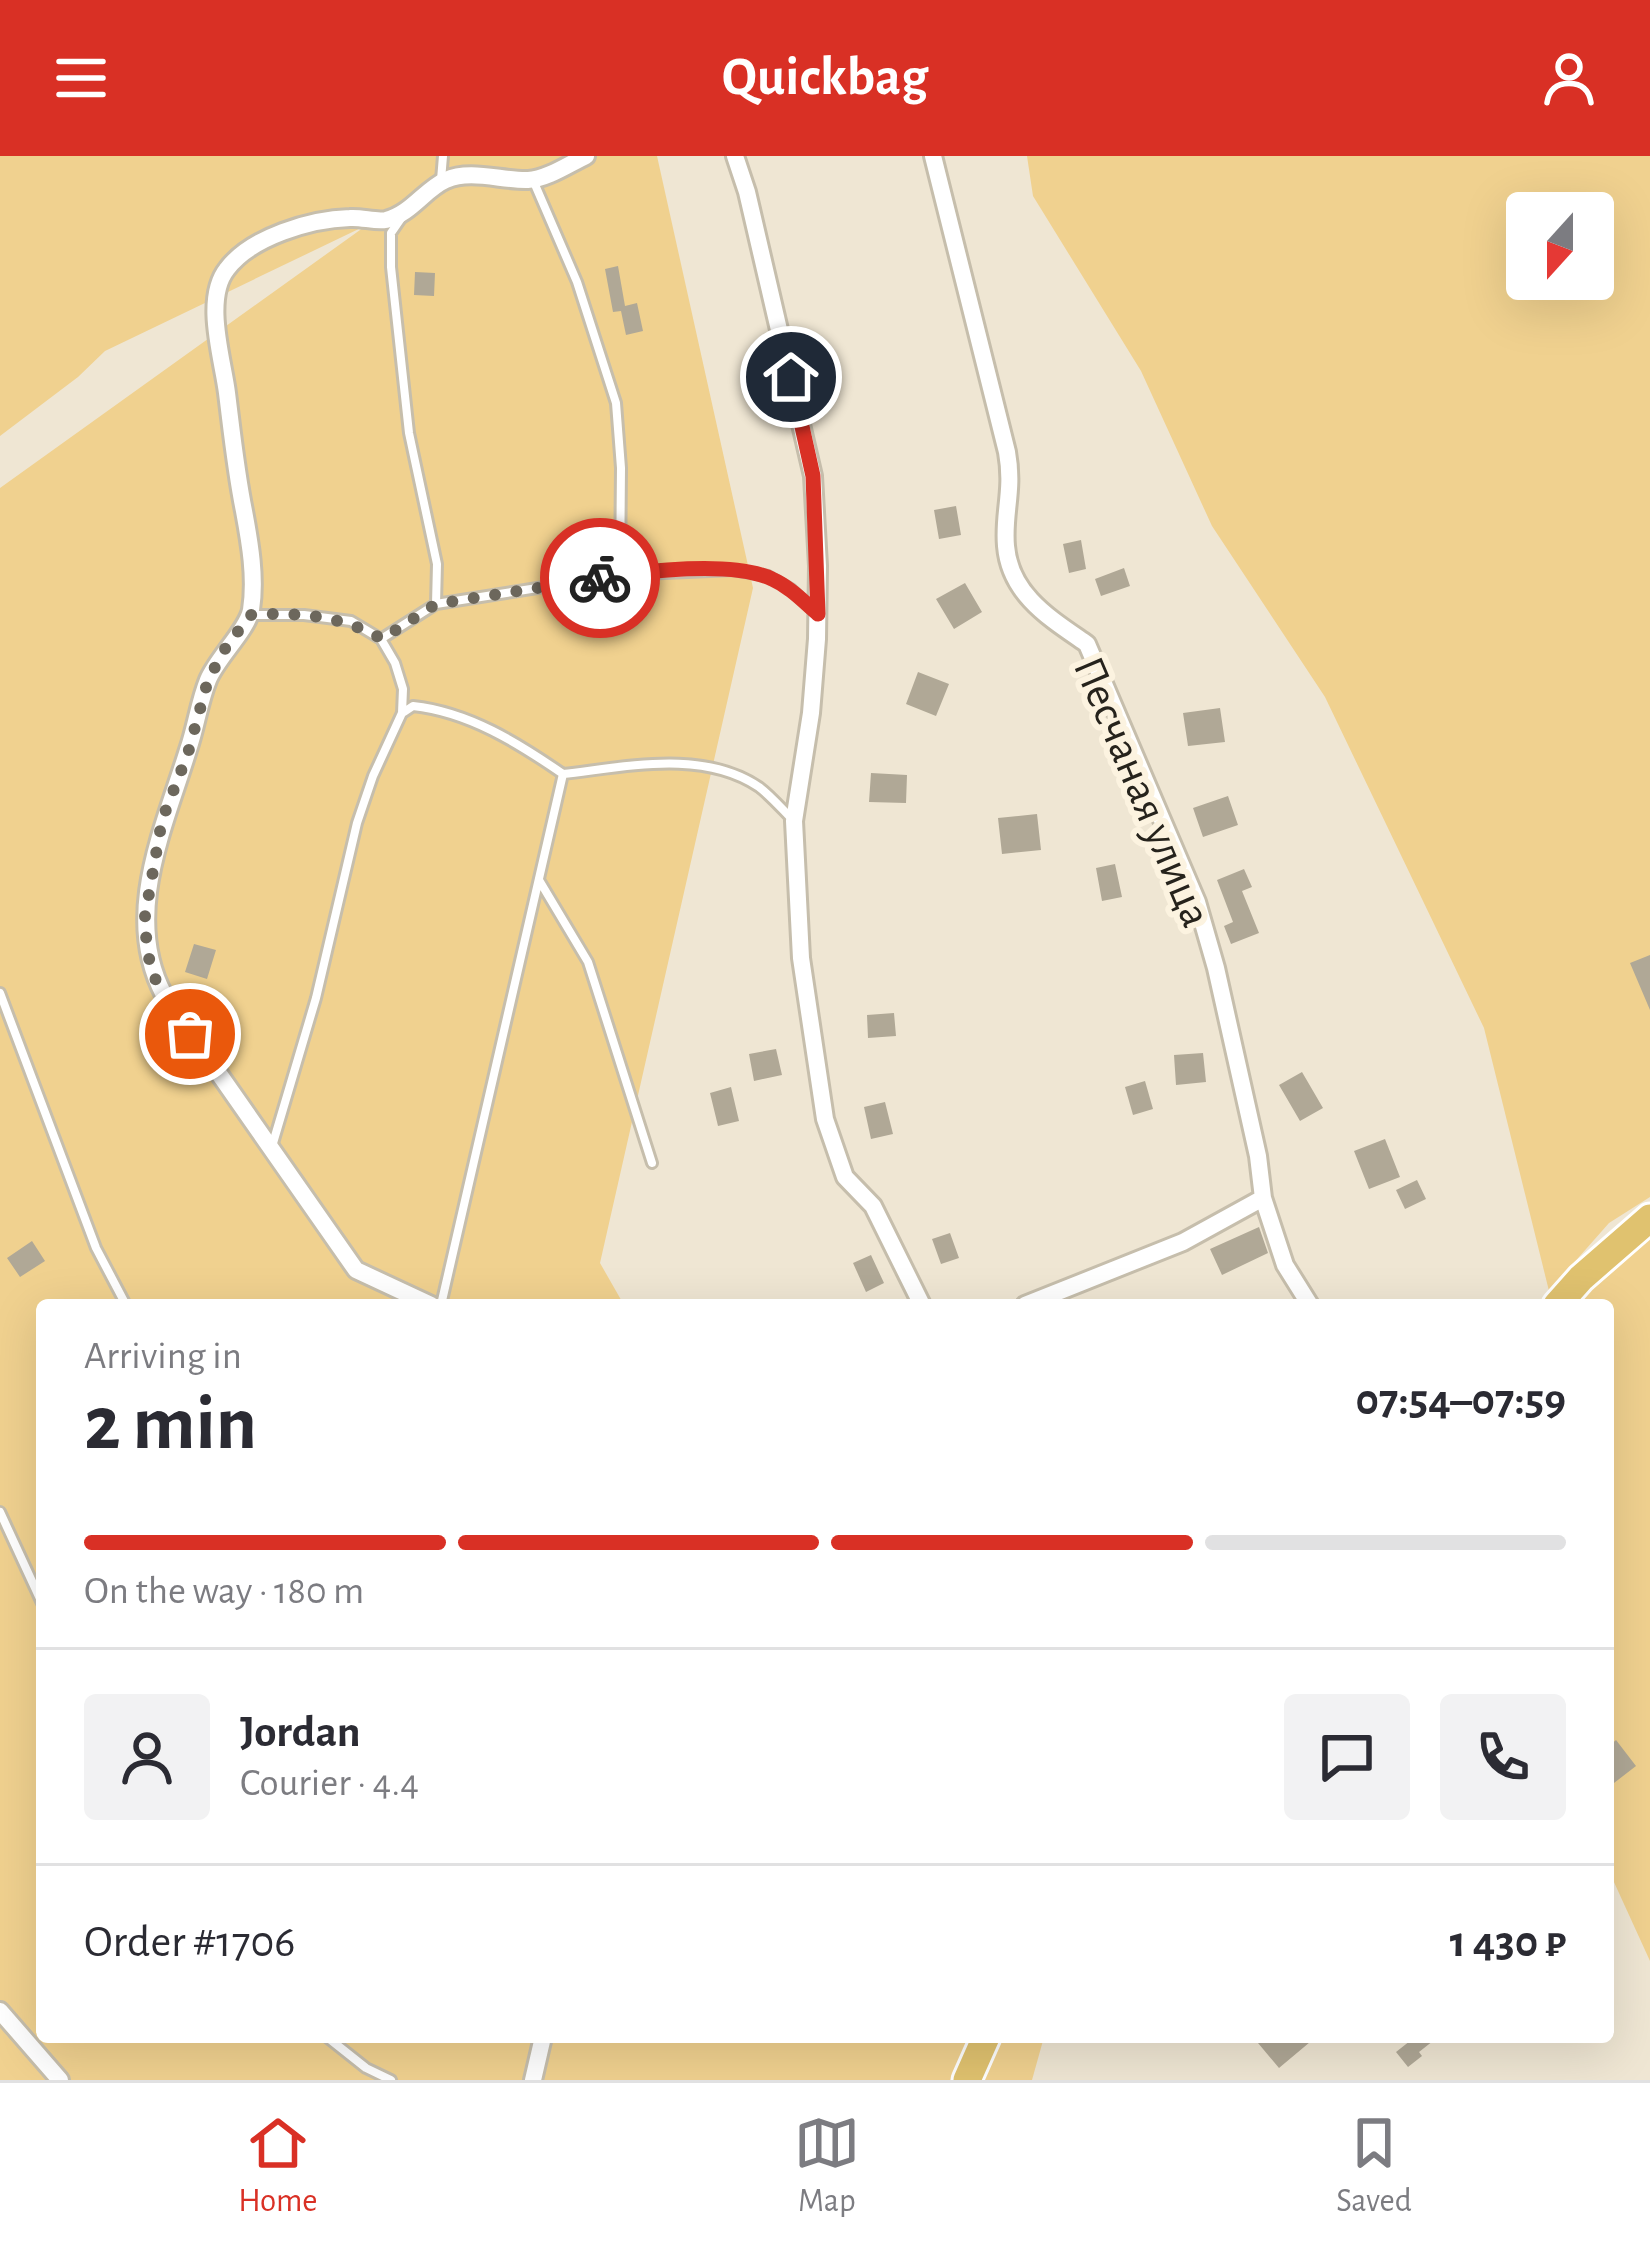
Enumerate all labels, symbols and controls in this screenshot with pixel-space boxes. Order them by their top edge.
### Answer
icon: menu [48,45,114,111]
icon: person [1536,45,1602,111]
text: Quickbag [722,51,928,105]
north arrow [1506,192,1614,300]
map controls [1506,192,1614,300]
pin [740,326,842,428]
icon: home [758,344,824,410]
courier [540,518,660,638]
icon: bike [567,545,633,611]
street label: Песчаная улица [1065,650,1219,934]
pin [139,983,241,1085]
icon: bag [157,1001,223,1067]
text: Arriving in [84,1337,242,1376]
text: 07:54–07:59 [1356,1378,1566,1423]
text: 2 min [84,1386,257,1464]
text: On the way · 180 m [84,1572,364,1611]
button: person [84,1694,210,1820]
button: chat [1284,1694,1410,1820]
button: phone [1440,1694,1566,1820]
text: Jordan [240,1710,361,1755]
text: Courier · 4.4 [240,1764,419,1803]
text: Order #1706 [84,1920,295,1965]
text: 1 430 ₽ [1450,1920,1566,1965]
tab: Home [238,2110,318,2222]
tab: Map [794,2110,860,2222]
tab: Saved [1336,2110,1412,2222]

